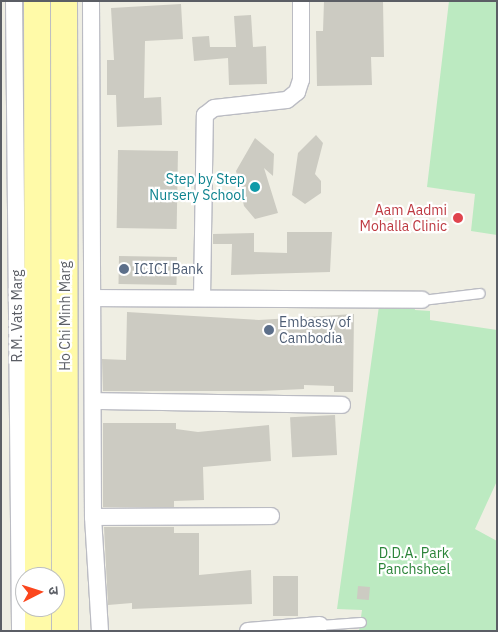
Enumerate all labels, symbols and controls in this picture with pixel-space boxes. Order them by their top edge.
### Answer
place label: Step by Step Nursery School [149,171,245,203]
marker: Step by Step Nursery School [249,181,261,193]
place label: Aam Aadmi Mohalla Clinic [360,202,447,234]
marker: Aam Aadmi Mohalla Clinic [451,211,465,225]
street label: Ho Chi Minh Marg [57,261,73,371]
place label: ICICI Bank [134,261,203,277]
marker: ICICI Bank [118,263,130,275]
street label: R.M. Vats Marg [9,270,25,362]
place label: Embassy of Cambodia [279,314,351,347]
marker: Embassy of Cambodia [263,324,275,336]
park label: D.D.A. Park Panchsheel [378,545,450,578]
north arrow [15,567,65,617]
text: उ [45,586,63,596]

